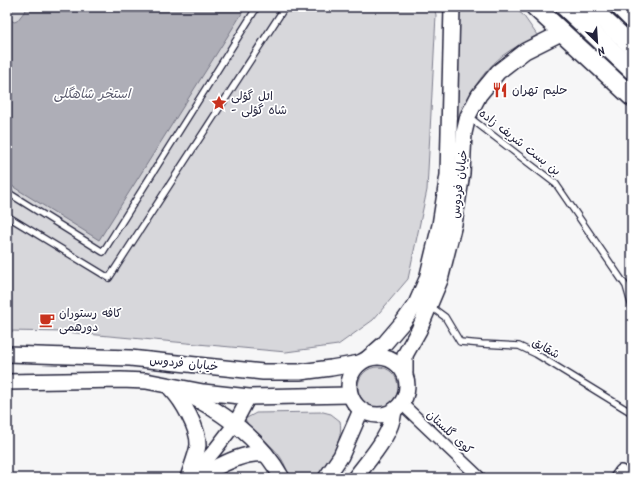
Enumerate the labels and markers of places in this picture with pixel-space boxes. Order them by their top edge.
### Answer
restaurant icon: حلیم تهران [491,81,509,99]
place label: حلیم تهران [512,81,568,100]
place label: ائل گؤلی - شاه گؤلی [231,87,287,120]
place icon: ائل گؤلی - شاه گؤلی [210,94,228,112]
place label: کافه رستوران دورهمی [59,304,122,337]
cafe icon: کافه رستوران دورهمی [38,311,56,329]

